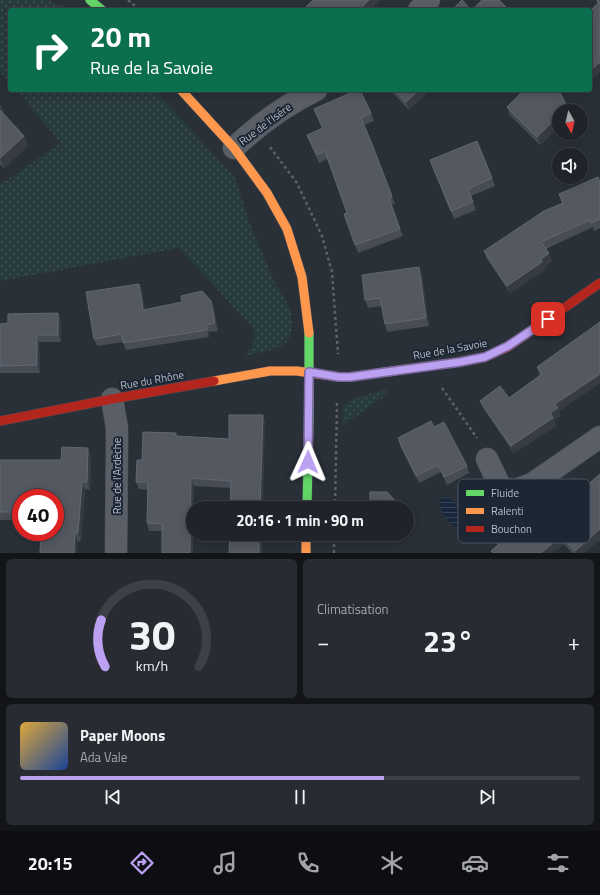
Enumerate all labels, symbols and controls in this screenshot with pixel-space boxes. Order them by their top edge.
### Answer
text: 20 m [90,15,151,58]
icon: right [24,24,76,76]
text: Rue de la Savoie [90,54,213,81]
street label: Rue de l'Isére [236,99,295,149]
north arrow [552,104,588,140]
map controls [552,104,588,184]
button: sound [552,148,588,184]
pin [531,302,565,336]
icon: arrive [537,308,559,330]
street label: Rue de la Savoie [412,335,489,363]
street label: Rue du Rhône [119,366,186,393]
street label: Rue de l'Ardêche [109,437,125,514]
position arrow [287,441,329,483]
legend [458,479,590,543]
text: Fluide [491,485,519,501]
speed limit sign: 40 [12,489,64,541]
text: Ralenti [491,503,524,519]
text: 20:16 · 1 min · 90 m [236,509,364,532]
text: Bouchon [491,521,532,537]
text: Climatisation [317,599,389,619]
text: 30 [128,602,175,665]
text: 23° [423,618,474,664]
text: − [317,625,329,659]
text: + [568,625,580,659]
text: km/h [135,654,168,676]
text: Paper Moons [80,724,165,747]
text: Ada Vale [80,747,127,767]
icon: previous [102,786,124,808]
icon: pause [289,786,311,808]
icon: next [476,786,498,808]
icon: directions [128,849,156,877]
icon: music [211,849,239,877]
icon: phone [294,849,322,877]
icon: climate [378,849,406,877]
icon: car [461,849,489,877]
icon: filters [544,849,572,877]
text: 20:15 [28,850,73,877]

